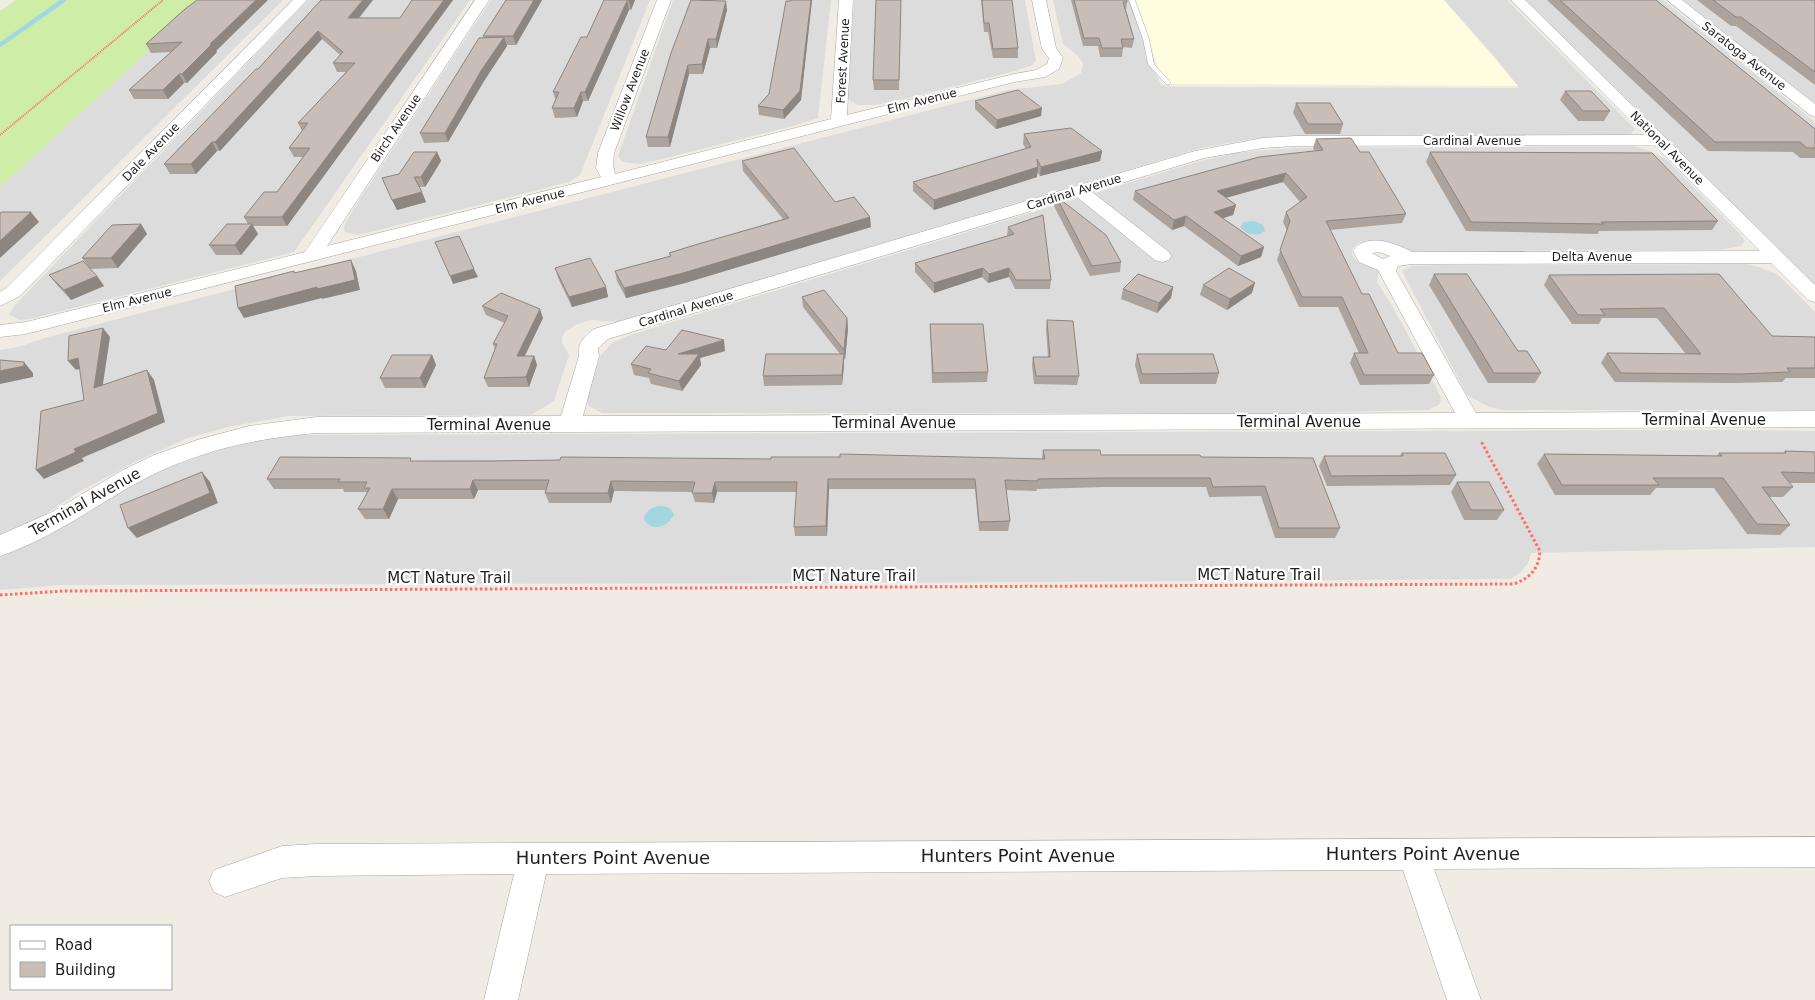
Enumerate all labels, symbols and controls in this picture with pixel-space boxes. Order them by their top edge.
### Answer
street label: Forest Avenue [834,18,852,104]
street label: Saratoga Avenue [1699,19,1789,93]
street label: Willow Avenue [608,47,652,133]
street label: Elm Avenue [886,86,958,116]
street label: Birch Avenue [368,91,424,165]
street label: National Avenue [1627,108,1707,188]
street label: Dale Avenue [120,120,182,184]
street label: Cardinal Avenue [1423,134,1521,148]
street label: Cardinal Avenue [1025,171,1123,213]
street label: Elm Avenue [494,186,566,216]
street label: Delta Avenue [1552,250,1632,264]
street label: Elm Avenue [101,285,173,315]
street label: Cardinal Avenue [637,288,735,330]
street label: Terminal Avenue [1641,411,1766,429]
street label: Terminal Avenue [1236,413,1361,431]
street label: Terminal Avenue [831,414,956,432]
street label: Terminal Avenue [426,416,551,434]
street label: Terminal Avenue [26,464,144,540]
street label: MCT Nature Trail [1197,566,1321,584]
street label: MCT Nature Trail [792,567,916,585]
street label: MCT Nature Trail [387,569,511,587]
street label: Hunters Point Avenue [1326,843,1520,864]
street label: Hunters Point Avenue [921,845,1115,866]
street label: Hunters Point Avenue [516,847,710,868]
legend [10,925,172,990]
text: Road [55,936,93,954]
text: Building [55,961,116,979]

